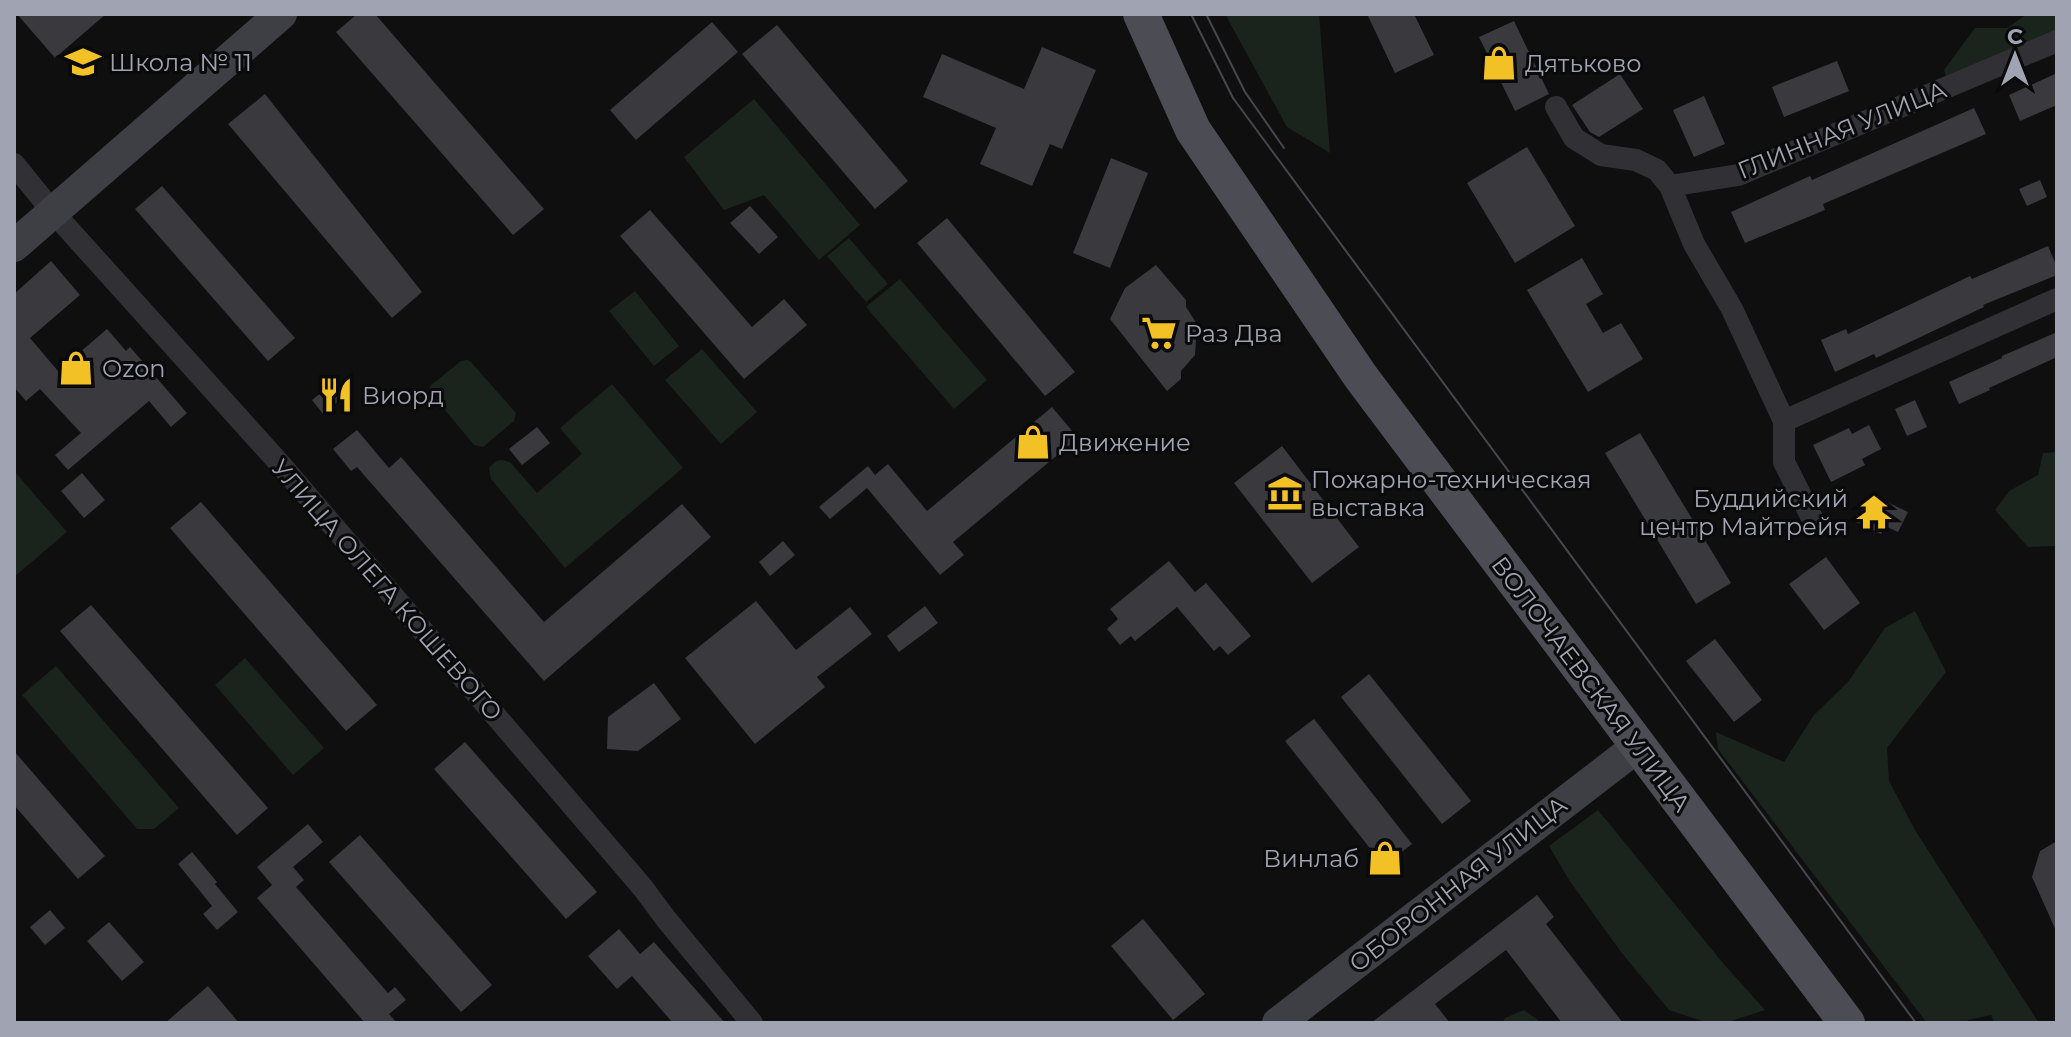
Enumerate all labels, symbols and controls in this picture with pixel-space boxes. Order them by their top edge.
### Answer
north arrow [1975,16,2055,96]
text: С [2007,23,2023,50]
school or university icon: Школа № 11 [64,43,102,81]
shop icon: Дятьково [1480,44,1518,82]
place label: Школа № 11 [109,48,252,77]
place label: Дятьково [1525,49,1642,78]
street label: ГЛИННАЯ УЛИЦА [1733,75,1951,185]
supermarket icon: Раз Два [1140,314,1178,352]
place label: Раз Два [1185,319,1282,348]
shop icon: Ozon [57,349,95,387]
place label: Ozon [102,354,165,383]
restaurant icon: Виорд [317,376,355,414]
place label: Виорд [362,381,444,410]
shop icon: Движение [1014,423,1052,461]
place label: Движение [1059,428,1191,457]
street label: УЛИЦА ОЛЕГА КОШЕВОГО [266,453,508,727]
place label: Пожарно-техническая выставка [1311,465,1592,522]
museum icon: Пожарно-техническая выставка [1266,474,1304,512]
place label: Буддийский центр Майтрейя [1639,484,1848,541]
temple icon: Буддийский центр Майтрейя [1855,493,1893,531]
street label: ВОЛОЧАЕВСКАЯ УЛИЦА [1485,551,1697,818]
street label: ОБОРОННАЯ УЛИЦА [1343,790,1573,978]
shop icon: Винлаб [1366,839,1404,877]
place label: Винлаб [1263,844,1359,873]

